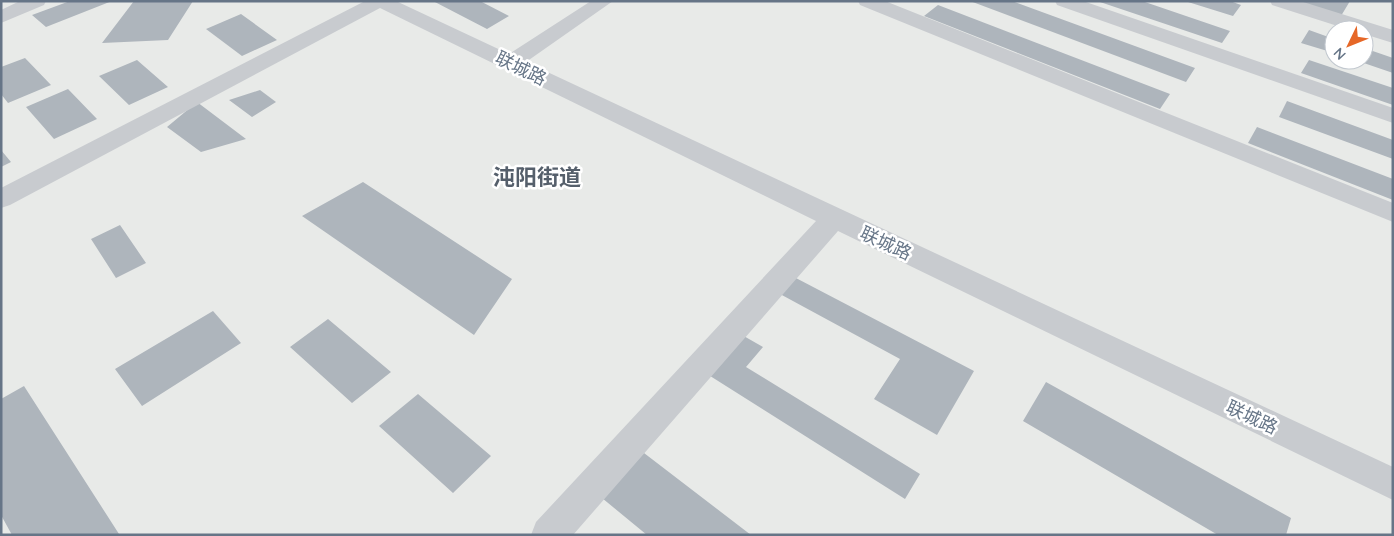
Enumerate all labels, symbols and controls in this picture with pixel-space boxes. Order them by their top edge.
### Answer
north arrow [1324,20,1374,70]
text: N [1329,44,1350,64]
street label: 联城路 [492,46,550,90]
district label: 沌阳街道 [493,163,581,191]
street label: 联城路 [857,221,915,265]
street label: 联城路 [1223,395,1281,439]

